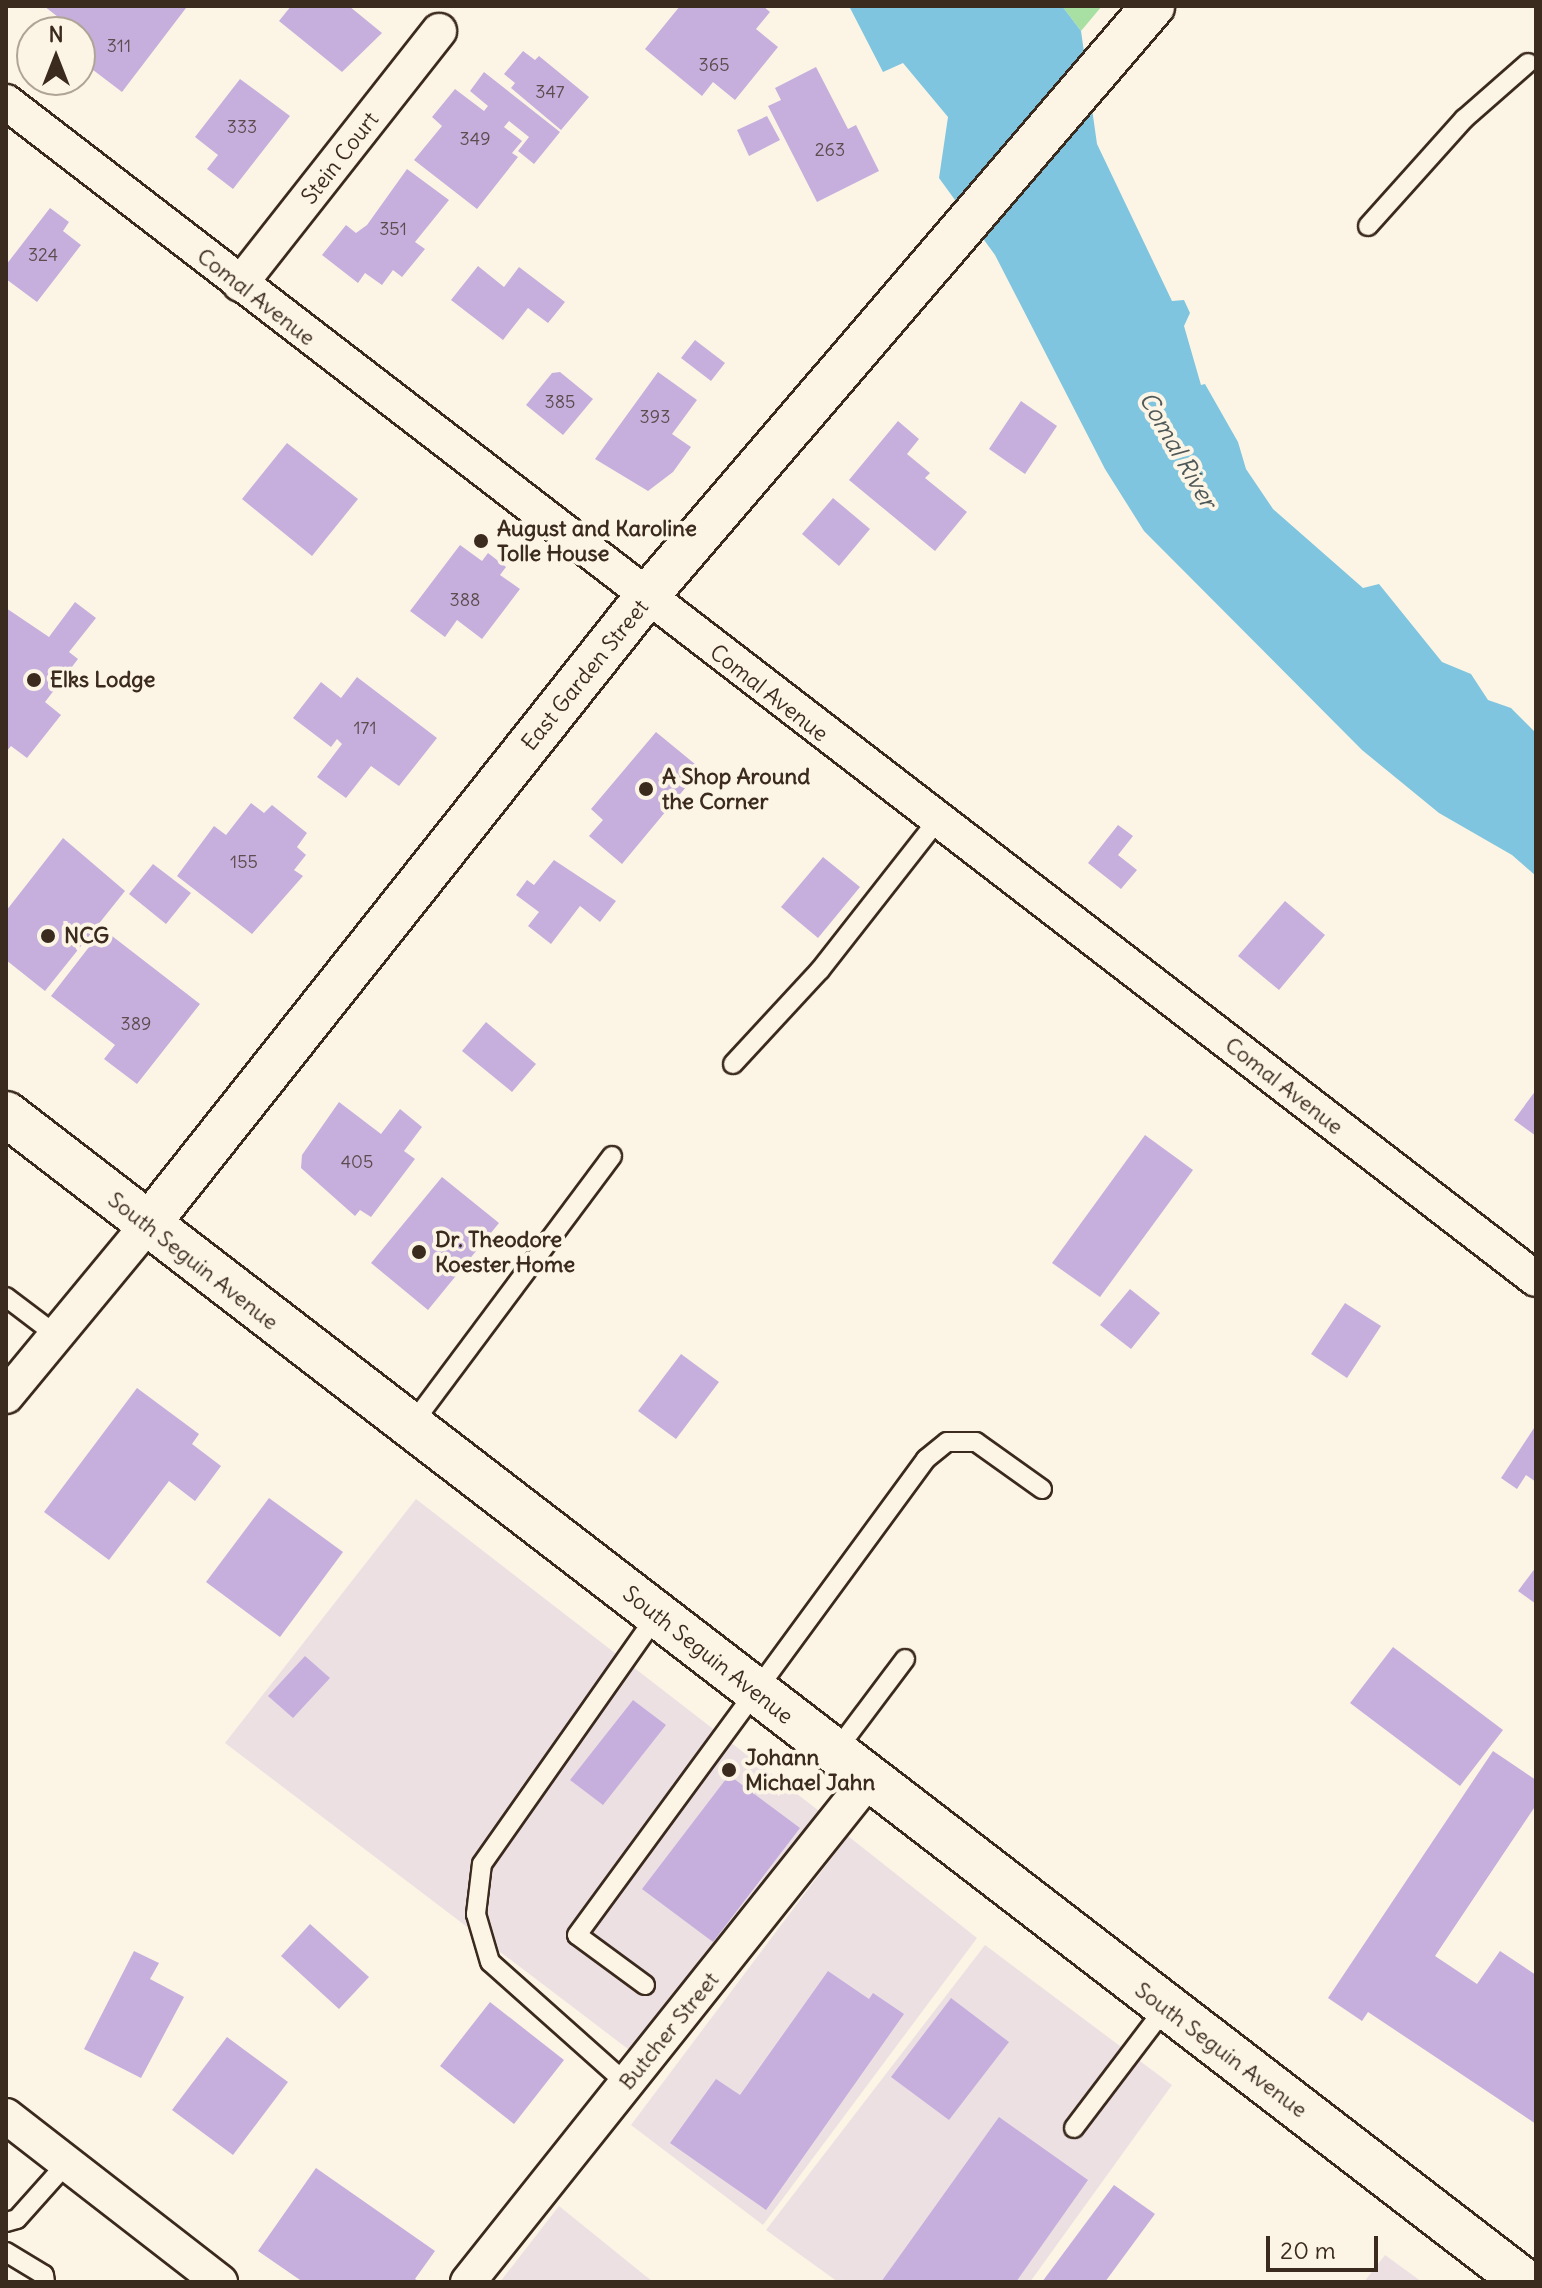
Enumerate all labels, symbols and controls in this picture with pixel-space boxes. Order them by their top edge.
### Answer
north arrow [16,16,96,96]
text: N [48,20,64,48]
house number: 311 [107,35,131,57]
house number: 365 [699,54,729,76]
house number: 347 [535,81,565,103]
street label: Stein Court [296,107,384,209]
house number: 333 [227,116,257,138]
house number: 349 [460,128,490,150]
house number: 263 [815,139,845,161]
house number: 351 [379,218,407,240]
street label: Comal Avenue [192,243,320,351]
house number: 324 [28,244,58,266]
water label: Comal River [1133,387,1223,513]
house number: 385 [545,391,575,413]
house number: 393 [640,406,670,428]
place label: August and Karoline Tolle House [497,515,697,566]
marker: August and Karoline Tolle House [472,532,490,550]
house number: 388 [450,589,480,611]
street label: East Garden Street [516,594,654,756]
street label: Comal Avenue [705,639,833,747]
place label: Elks Lodge [50,667,155,693]
marker: Elks Lodge [25,671,43,689]
house number: 171 [353,717,377,739]
place label: A Shop Around the Corner [662,763,810,814]
marker: A Shop Around the Corner [637,780,655,798]
house number: 155 [230,851,258,873]
place label: NCG [64,923,109,949]
marker: NCG [39,927,57,945]
house number: 389 [121,1013,151,1035]
street label: Comal Avenue [1220,1032,1348,1140]
house number: 405 [341,1151,373,1173]
street label: South Seguin Avenue [103,1186,283,1336]
place label: Dr. Theodore Koester Home [435,1226,575,1278]
marker: Dr. Theodore Koester Home [410,1243,428,1261]
street label: South Seguin Avenue [618,1580,798,1730]
place label: Johann Michael Jahn [745,1744,875,1796]
marker: Johann Michael Jahn [720,1761,738,1779]
street label: Butcher Street [614,1967,724,2095]
street label: South Seguin Avenue [1130,1977,1312,2123]
scale bar [1270,2220,1382,2270]
text: 20 m [1280,2235,1336,2265]

